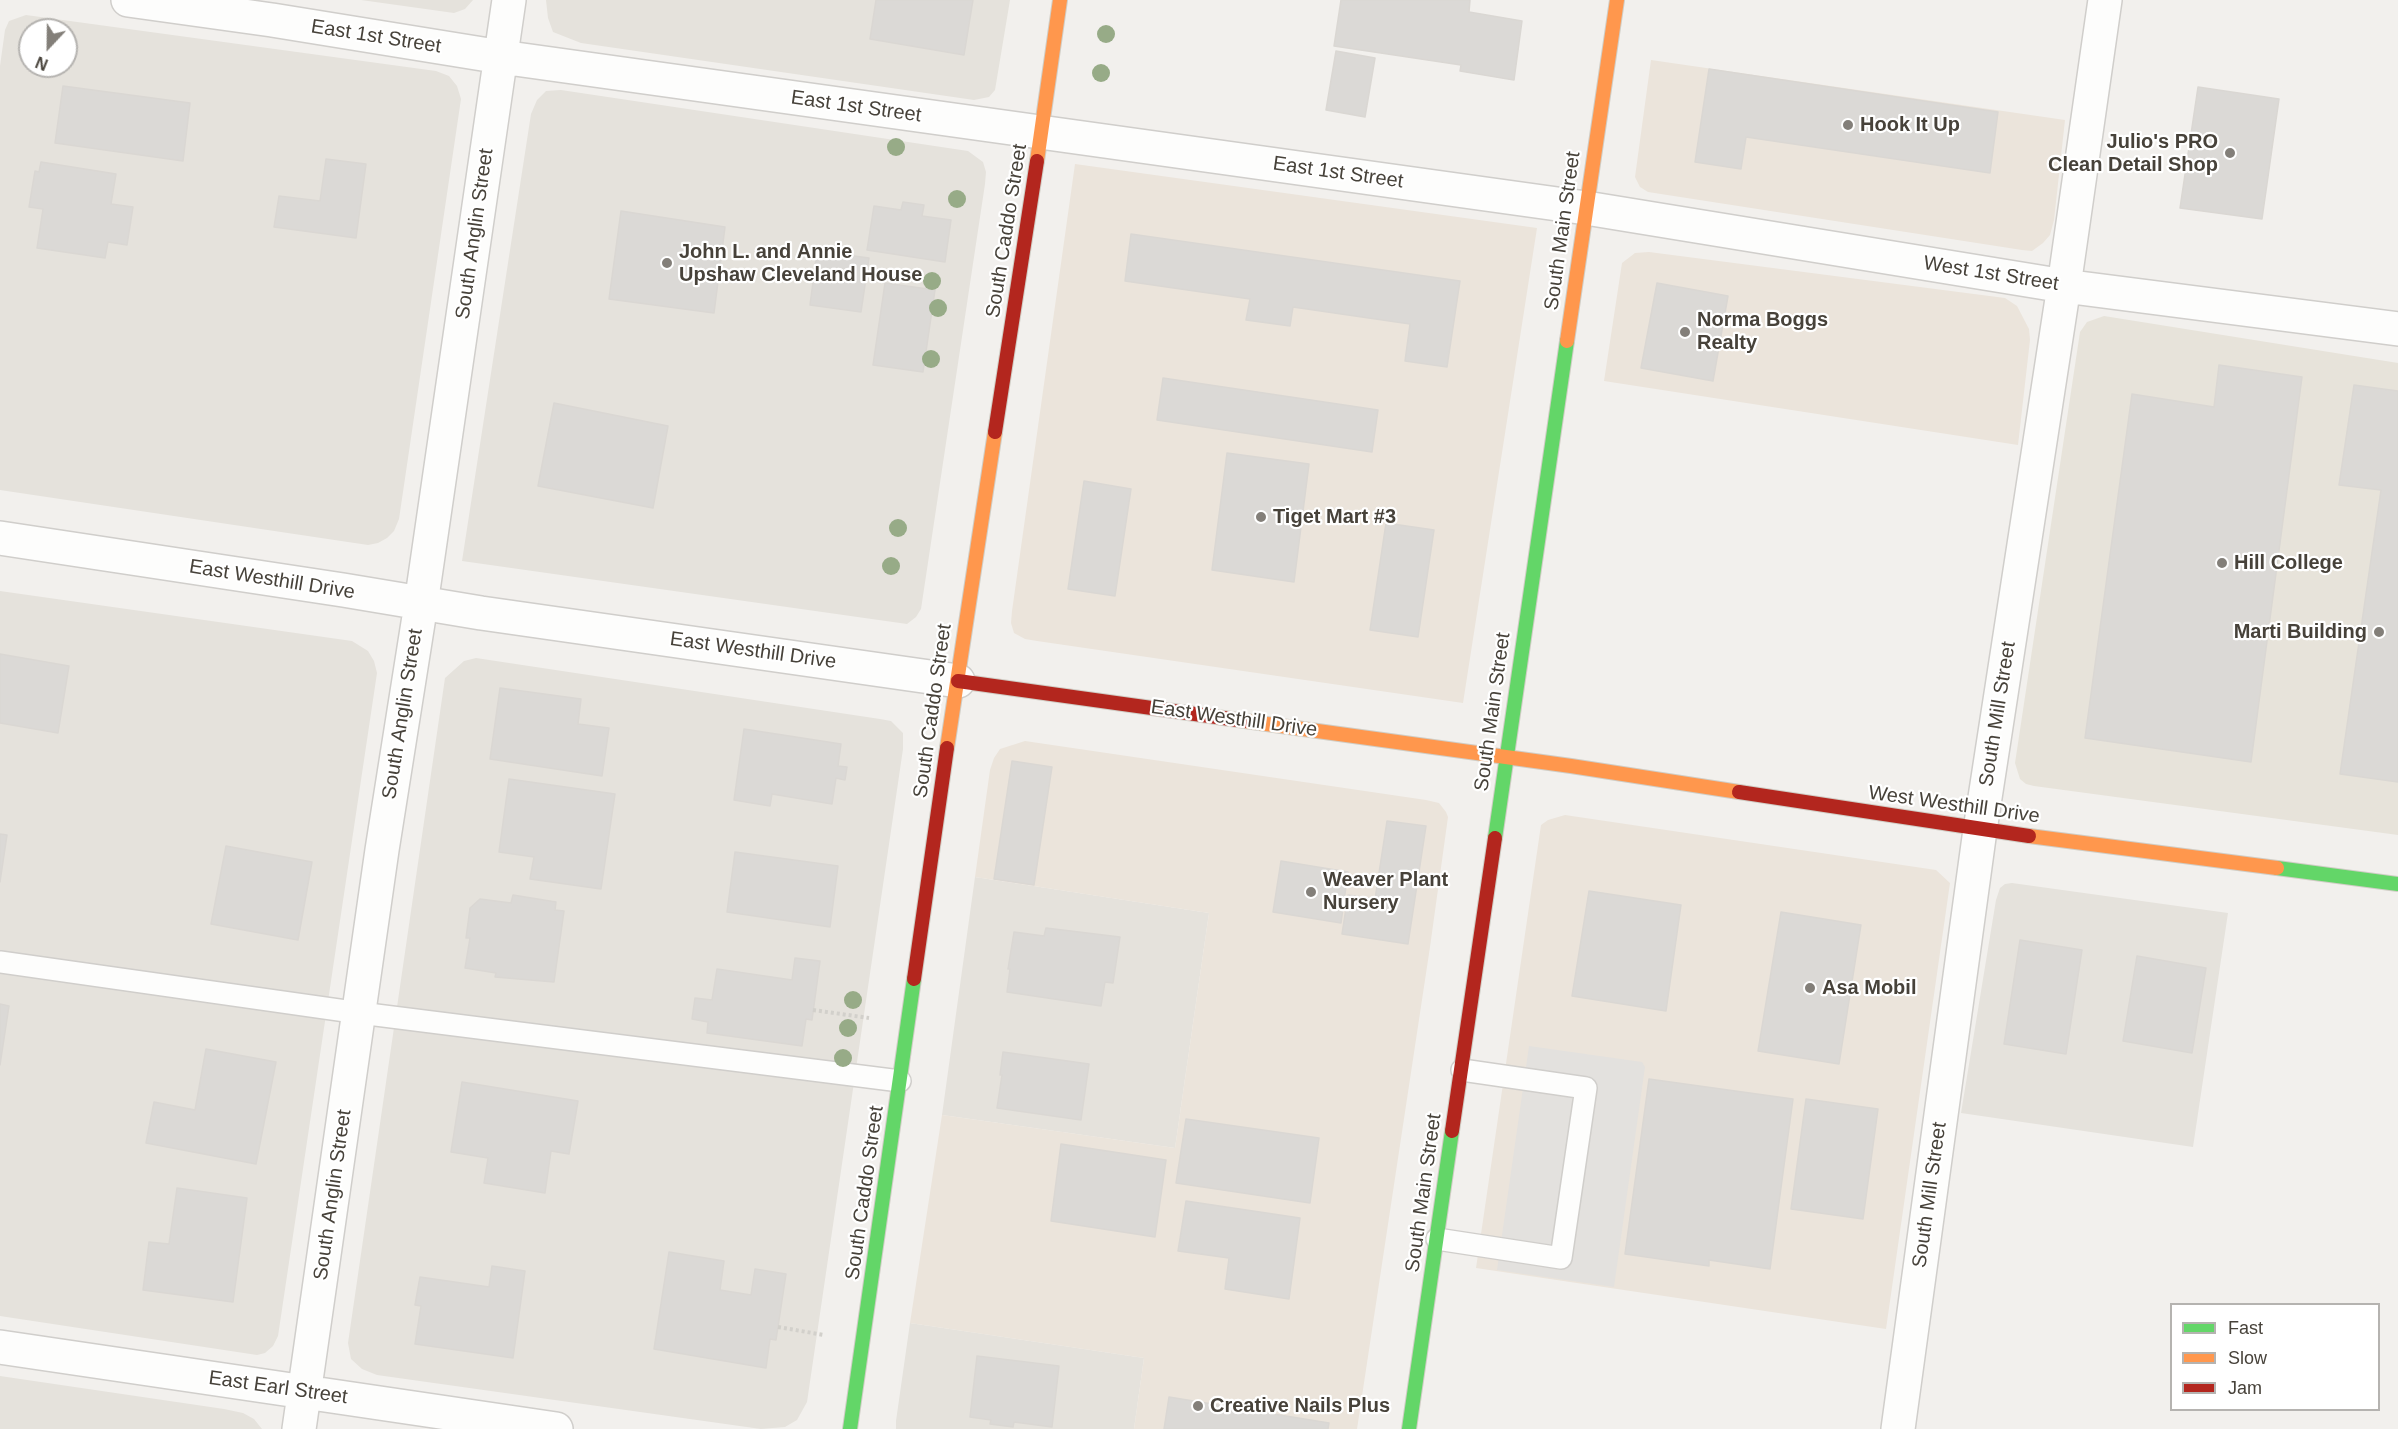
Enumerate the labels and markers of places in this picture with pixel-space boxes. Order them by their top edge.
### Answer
place label: Hook It Up [1860,113,1960,137]
marker: Hook It Up [1841,118,1855,132]
place label: Julio's PRO Clean Detail Shop [2048,130,2218,177]
marker: Julio's PRO Clean Detail Shop [2223,146,2237,160]
place label: John L. and Annie Upshaw Cleveland House [679,240,922,287]
marker: John L. and Annie Upshaw Cleveland House [660,256,674,270]
place label: Norma Boggs Realty [1697,308,1828,355]
marker: Norma Boggs Realty [1678,325,1692,339]
place label: Tiget Mart #3 [1273,505,1396,529]
marker: Tiget Mart #3 [1254,510,1268,524]
place label: Hill College [2234,551,2343,575]
marker: Hill College [2215,556,2229,570]
place label: Marti Building [2234,620,2367,644]
marker: Marti Building [2372,625,2386,639]
place label: Weaver Plant Nursery [1323,868,1448,915]
marker: Weaver Plant Nursery [1304,885,1318,899]
place label: Asa Mobil [1822,976,1916,1000]
marker: Asa Mobil [1803,981,1817,995]
place label: Creative Nails Plus [1210,1394,1390,1418]
marker: Creative Nails Plus [1191,1399,1205,1413]

